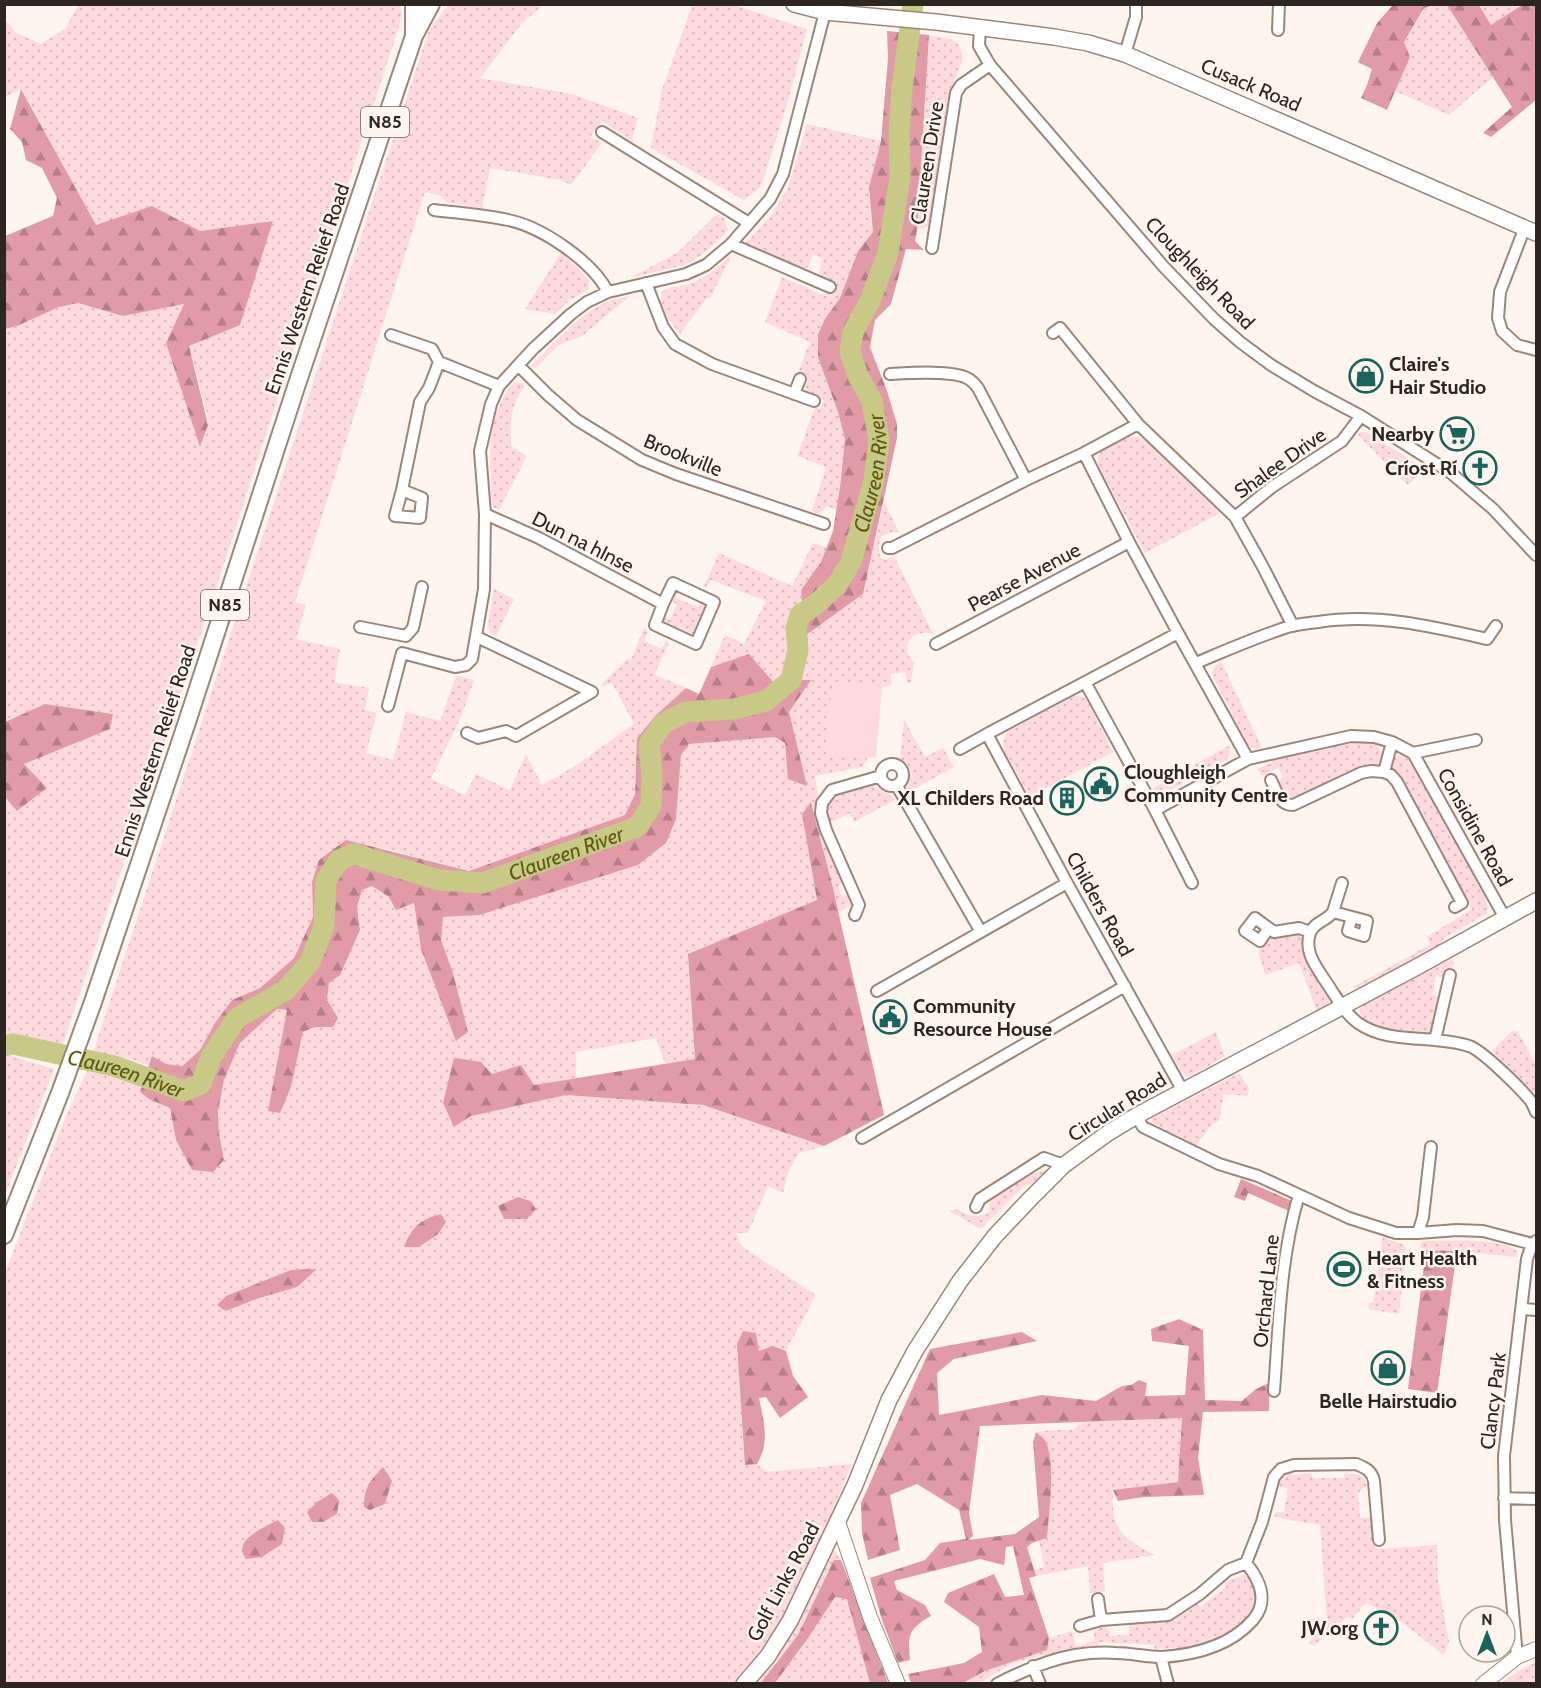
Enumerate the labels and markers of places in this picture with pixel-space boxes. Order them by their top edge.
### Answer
place label: Claire's Hair Studio [1389,352,1486,399]
shop icon: Claire's Hair Studio [1348,358,1384,394]
supermarket icon: Nearby [1439,416,1475,452]
place label: Nearby [1371,422,1434,446]
church icon: Críost Rí [1462,450,1498,486]
place label: Críost Rí [1385,456,1457,480]
place label: Cloughleigh Community Centre [1124,760,1288,807]
public building icon: Cloughleigh Community Centre [1083,766,1119,802]
building icon: XL Childers Road [1049,780,1085,816]
place label: XL Childers Road [897,786,1044,810]
place label: Community Resource House [913,994,1052,1041]
public building icon: Community Resource House [872,999,908,1035]
place label: Heart Health & Fitness [1367,1246,1477,1293]
sports icon: Heart Health & Fitness [1326,1251,1362,1287]
shop icon: Belle Hairstudio [1370,1350,1406,1386]
place label: Belle Hairstudio [1319,1389,1457,1413]
church icon: JW.org [1363,1610,1399,1646]
place label: JW.org [1300,1616,1358,1640]

